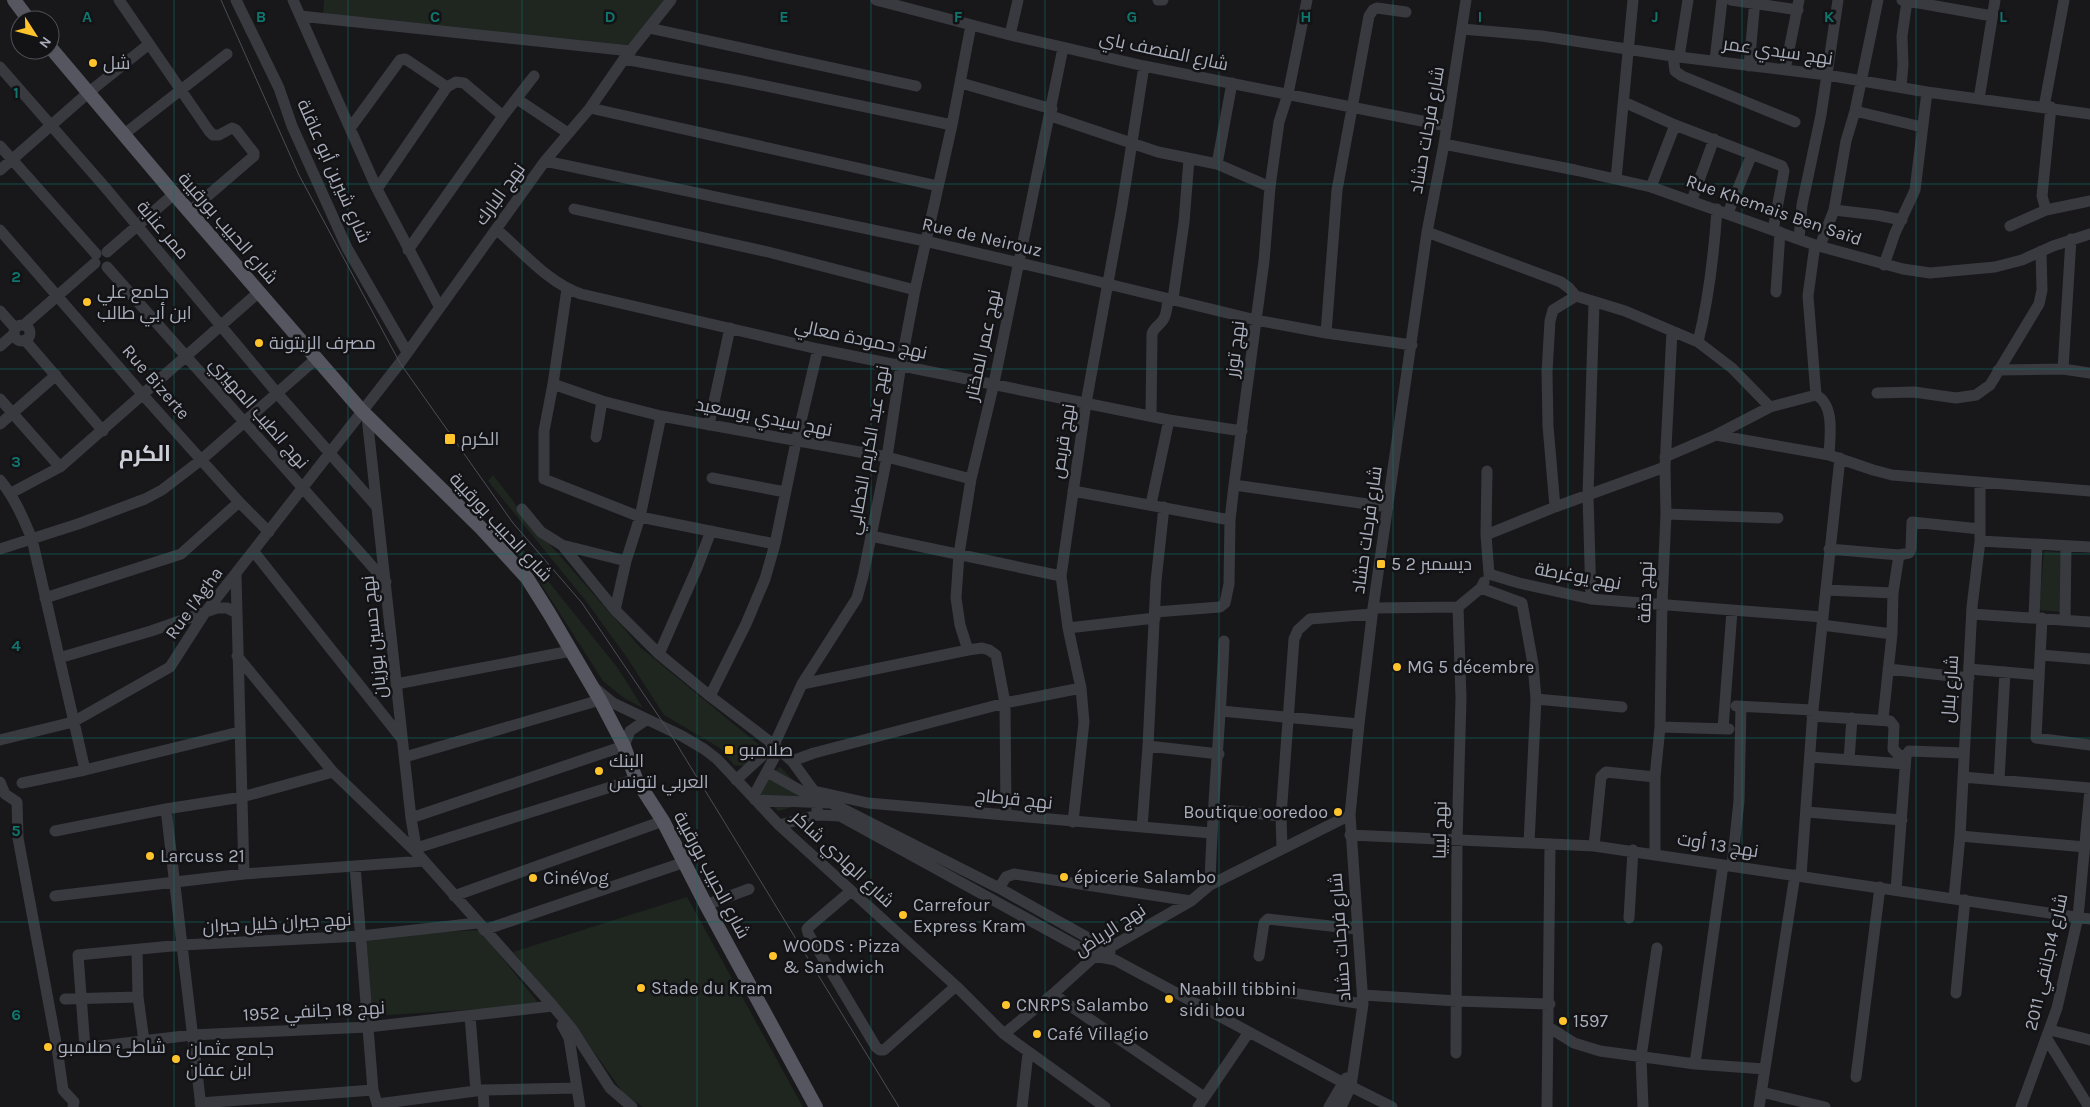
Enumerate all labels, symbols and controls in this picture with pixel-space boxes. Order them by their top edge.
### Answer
text: A [82,7,92,26]
text: B [256,7,266,26]
text: C [430,7,440,26]
text: D [605,7,616,26]
text: E [779,7,789,26]
text: F [954,7,963,26]
text: G [1127,7,1137,26]
text: H [1300,7,1312,26]
text: I [1478,7,1482,26]
text: J [1651,7,1659,26]
text: K [1824,7,1835,26]
text: L [1999,7,2007,26]
north arrow [10,10,60,60]
street label: شارع المنصف باي [1097,27,1230,78]
street label: نهج سيدي عمر [1720,32,1834,73]
text: N [35,33,55,51]
place label: شل [103,52,130,74]
marker: شل [87,57,99,69]
street label: شارع فرحات حشاد [1405,65,1450,195]
text: 1 [13,83,19,102]
street label: شارع شيرين أبو عاقلة [292,96,376,247]
street label: نهج البارك [470,159,531,230]
street label: شارع الحبيب بورقيبة [173,167,283,289]
street label: Rue Khemais Ben Saïd [1683,170,1865,250]
street label: ممر عنابة [132,196,194,264]
street label: Rue de Neirouz [920,213,1044,261]
text: 2 [11,267,21,286]
place label: جامع علي ابن أبي طالب [97,281,192,327]
street label: نهج عمر المختار [960,288,1006,404]
marker: جامع علي ابن أبي طالب [81,296,93,308]
street label: نهج حمودة معالي [792,314,929,367]
street label: نهج توزر [1220,319,1250,380]
place label: مصرف الزيتونة [269,332,376,354]
marker: مصرف الزيتونة [253,337,265,349]
street label: Rue Bizerte [117,340,195,424]
street label: نهج الطيب المهيري [202,353,313,475]
street label: نهج عبد الكريم الخطابي [842,364,897,537]
street label: نهج سيدي بوسعيد [693,393,834,444]
street label: نهج قربص [1046,402,1081,480]
place label: الكرم [461,428,499,451]
marker: الكرم [443,432,457,446]
district label: الكرم [119,441,171,469]
text: 3 [11,452,21,471]
street label: شارع فرحات حشاد [1347,465,1388,595]
street label: شارع الحبيب بورقيبة [444,468,557,587]
place label: 5 ديسمبر 2 [1391,553,1472,575]
marker: 5 ديسمبر 2 [1375,558,1387,570]
street label: نهج يوغرطة [1533,558,1623,595]
street label: نهج دقة [1633,560,1658,624]
street label: Rue l'Agha [160,562,228,644]
street label: نهج حسين بوزيان [357,574,392,699]
text: 4 [11,636,21,655]
street label: شارع بلال [1937,654,1964,724]
place label: MG 5 décembre [1407,656,1534,678]
marker: MG 5 décembre [1391,661,1403,673]
place label: صلامبو [739,739,793,761]
marker: صلامبو [723,744,735,756]
place label: البنك العربي لتونس [609,750,709,796]
marker: البنك العربي لتونس [593,765,605,777]
street label: نهج قرطاج [974,784,1054,815]
place label: Boutique ooredoo [1183,801,1328,823]
street label: نهج ليبيا [1428,801,1453,859]
street label: شارع الهادي شاكر [784,805,899,914]
marker: Boutique ooredoo [1332,806,1344,818]
street label: شارع الحبيب بورقيبة [668,807,755,943]
text: 5 [11,821,21,840]
street label: نهج 13 أوت [1676,828,1760,863]
place label: Larcuss 21 [160,845,245,867]
marker: Larcuss 21 [144,850,156,862]
place label: épicerie Salambo [1074,866,1216,888]
place label: CinéVog [543,867,609,889]
marker: épicerie Salambo [1058,871,1070,883]
marker: CinéVog [527,872,539,884]
street label: شارع فرحات حشاد [1325,872,1356,1002]
street label: شارع 14جانفي 2011 [2020,891,2075,1033]
place label: Carrefour Express Kram [913,894,1026,937]
street label: نهج الرياض [1070,899,1150,962]
street label: نهج جبران خليل جبران [202,908,352,939]
marker: Carrefour Express Kram [897,909,909,921]
place label: WOODS : Pizza & Sandwich [783,935,900,978]
marker: WOODS : Pizza & Sandwich [767,950,779,962]
place label: Stade du Kram [651,977,773,999]
place label: Naabill tibbini sidi bou [1179,978,1297,1021]
marker: Stade du Kram [635,982,647,994]
marker: Naabill tibbini sidi bou [1163,993,1175,1005]
place label: CNRPS Salambo [1016,994,1149,1016]
street label: نهج 18 جانفي 1952 [242,996,386,1029]
marker: CNRPS Salambo [1000,999,1012,1011]
text: 6 [11,1005,21,1024]
place label: 1597 [1573,1010,1609,1032]
marker: 1597 [1557,1015,1569,1027]
place label: Café Villagio [1047,1023,1148,1045]
marker: Café Villagio [1031,1028,1043,1040]
place label: شاطئ صلامبو [58,1036,166,1058]
place label: جامع عثمان ابن عفان [186,1038,274,1081]
marker: شاطئ صلامبو [42,1041,54,1053]
marker: جامع عثمان ابن عفان [170,1053,182,1065]

